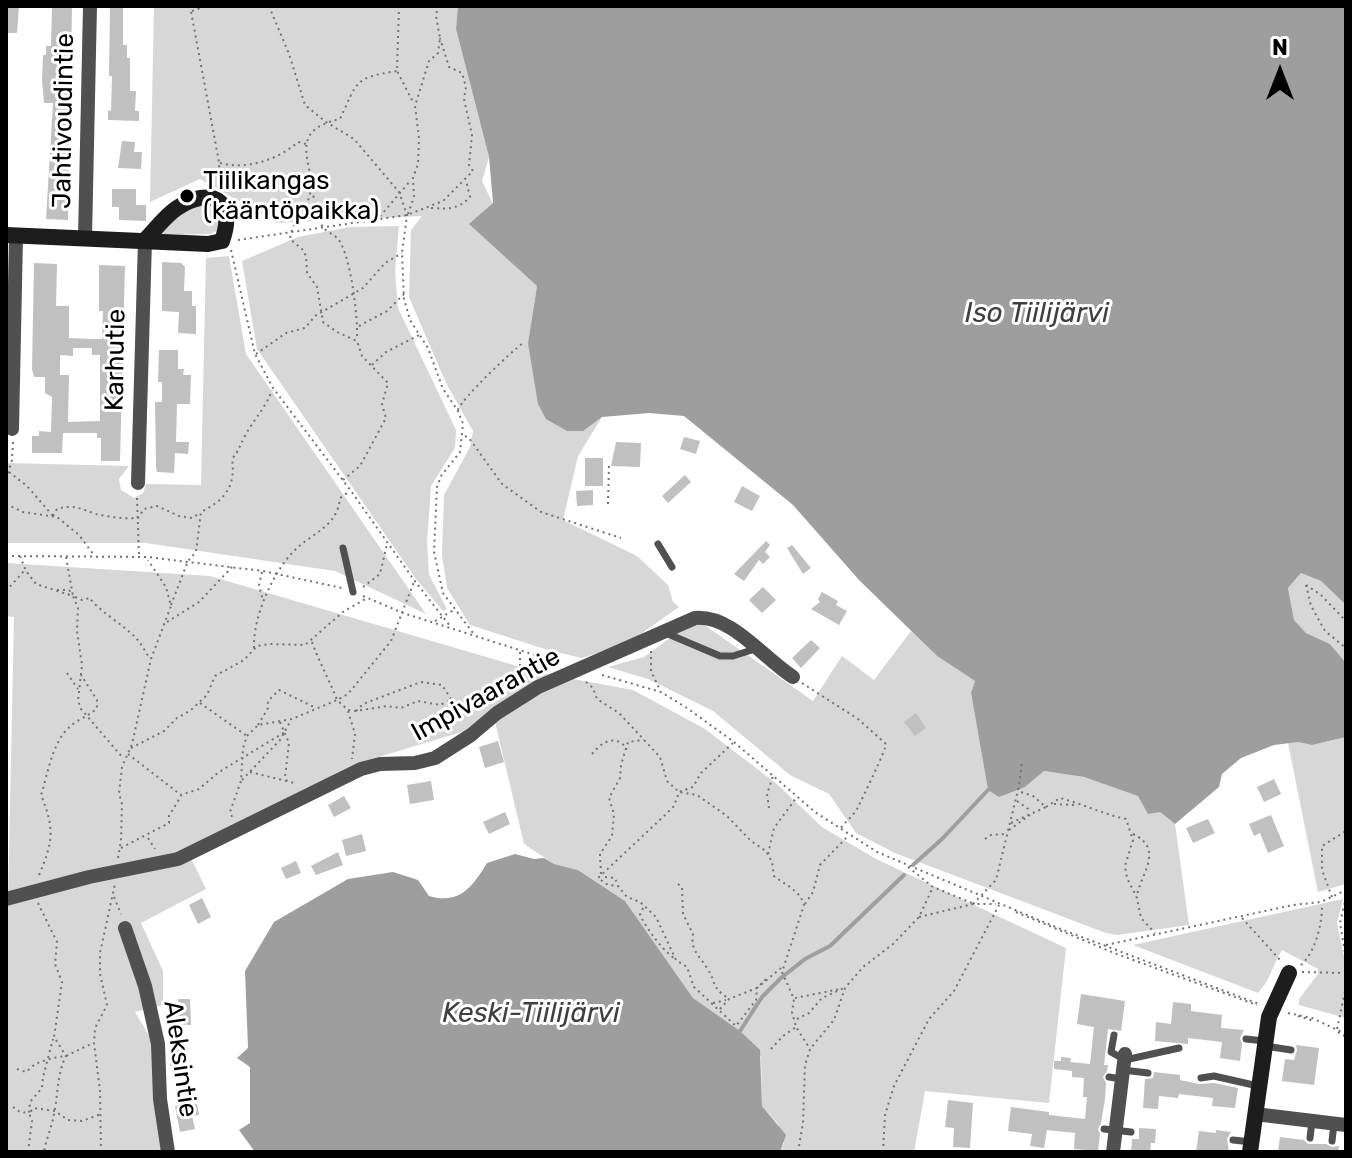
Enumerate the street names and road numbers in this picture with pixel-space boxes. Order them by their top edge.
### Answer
street label: Jahtivoudintie [47,33,81,209]
street label: Karhutie [100,309,132,411]
street label: Impivaarantie [406,641,566,749]
street label: Aleksintie [156,999,204,1119]

